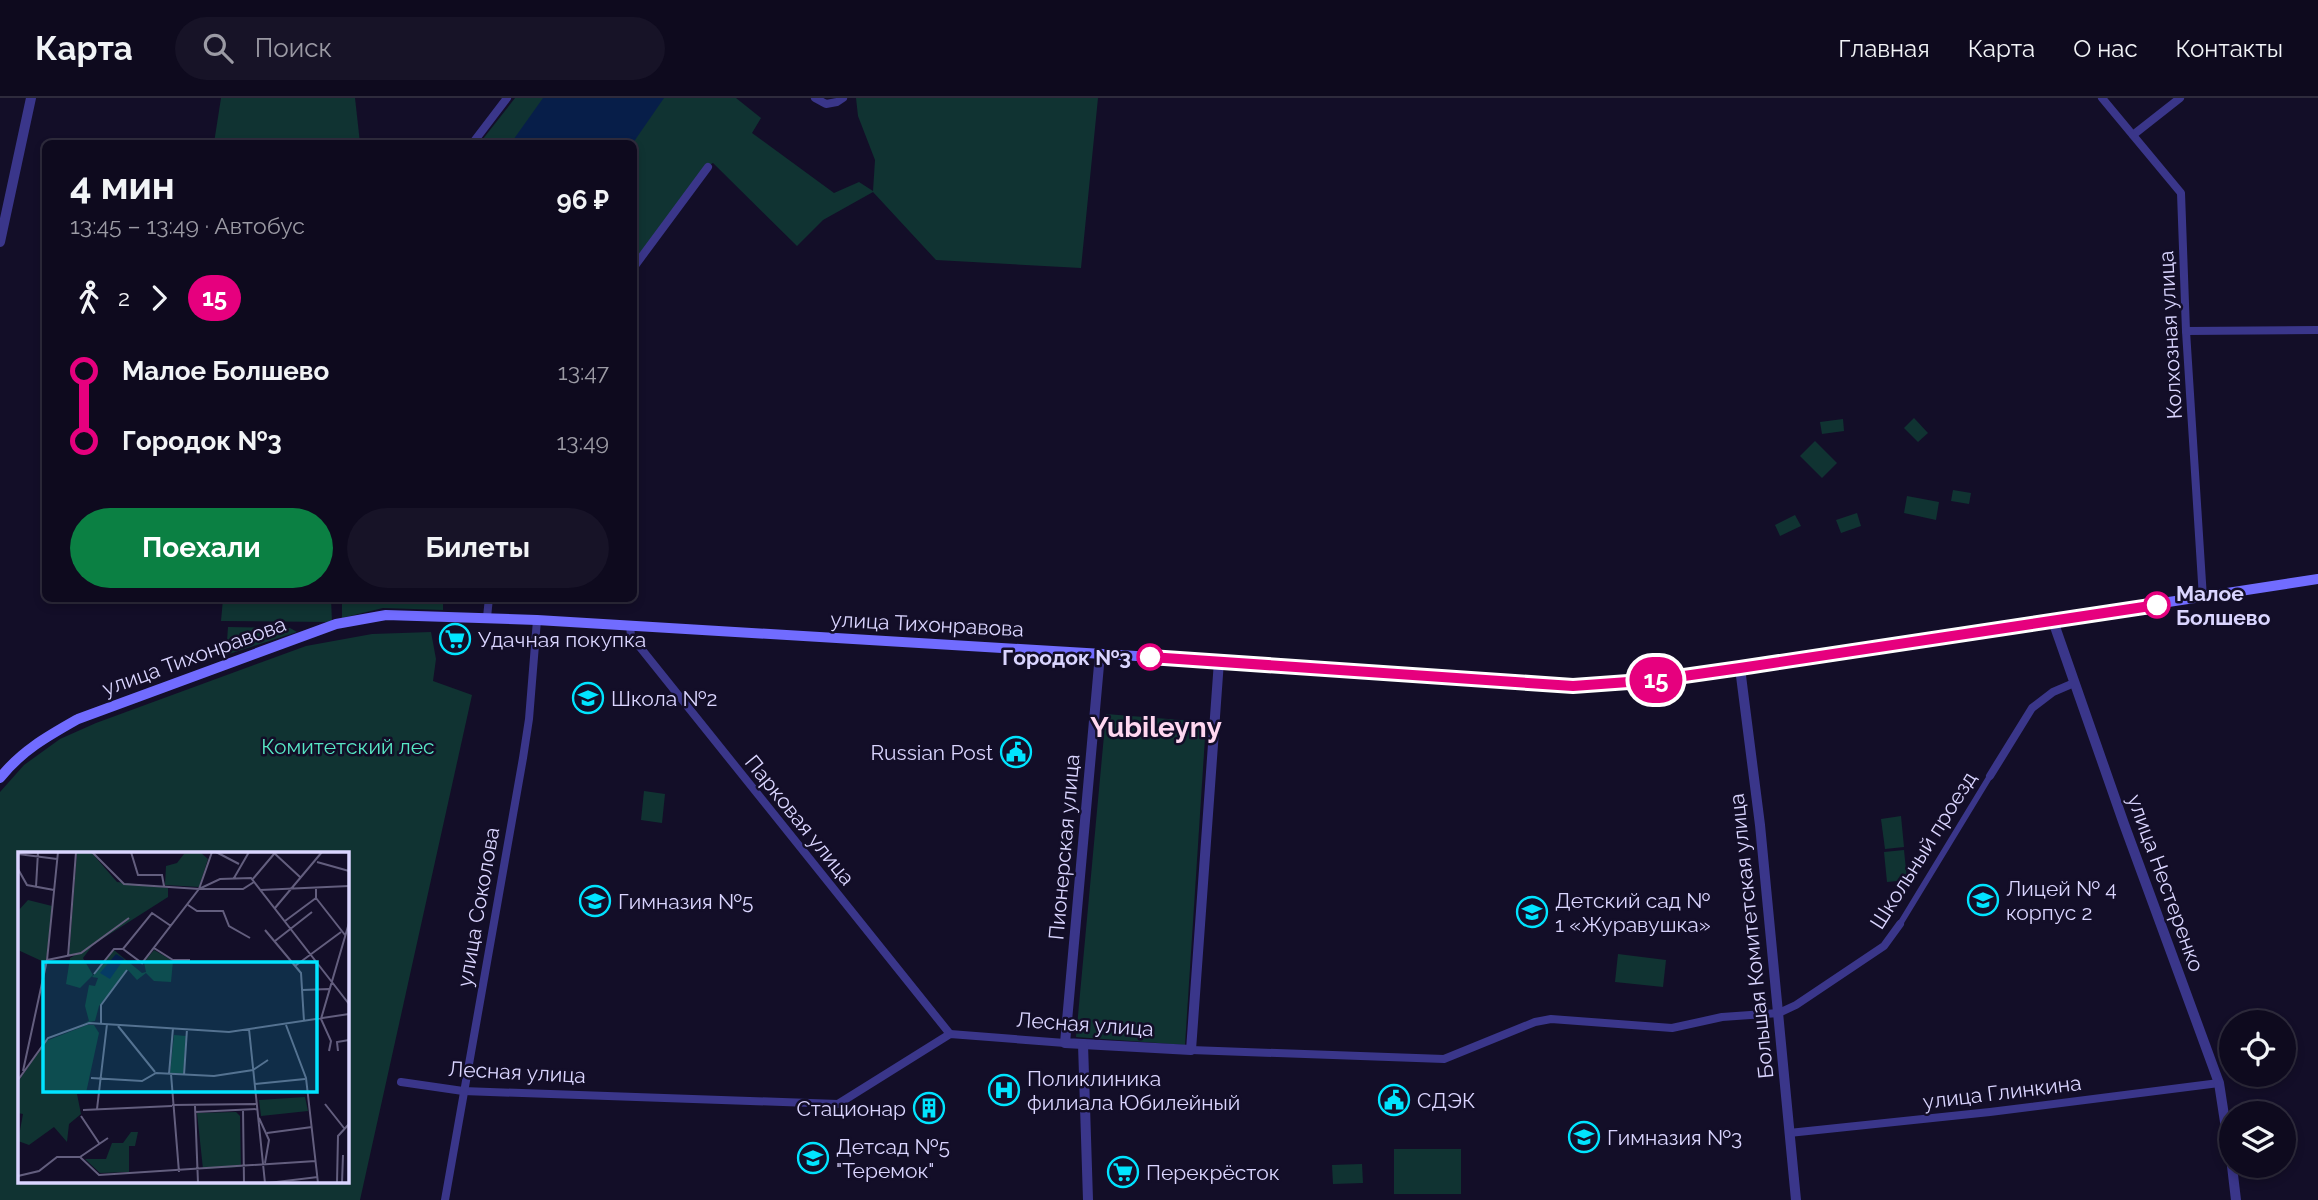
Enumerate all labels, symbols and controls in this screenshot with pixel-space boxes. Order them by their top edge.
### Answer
search box [175,17,665,80]
text: Карта [35,29,133,68]
icon: search [199,29,237,67]
text: Поиск [255,33,332,63]
text: Главная [1838,34,1930,63]
text: Карта [1968,34,2035,63]
text: О нас [2073,34,2138,63]
text: Контакты [2176,34,2283,63]
text: 4 мин [70,163,175,208]
text: 96 ₽ [557,185,609,215]
text: 13:45 – 13:49 · Автобус [70,212,305,239]
street label: Колхозная улица [2153,250,2187,420]
icon: walk [70,279,108,317]
icon: forward [140,279,178,317]
text: 15 [202,283,227,312]
text: 2 [118,284,130,311]
text: Малое Болшево [122,356,329,386]
text: 13:47 [558,358,609,385]
text: Городок №3 [122,426,282,456]
text: 13:49 [557,428,609,455]
button: Поехали [70,508,333,588]
button: Билеты [347,508,609,588]
place label: Малое Болшево [2176,581,2271,630]
marker: Малое Болшево [2144,592,2170,618]
street label: улица Тихонравова [830,606,1024,642]
street label: улица Тихонравова [99,611,289,701]
supermarket icon: Удачная покупка [438,622,472,656]
place label: Удачная покупка [478,627,646,652]
marker: Городок №3 [1137,644,1163,670]
place label: Городок №3 [1002,645,1131,670]
line badge: 15 [1624,657,1688,703]
text: 15 [1643,665,1669,694]
school or university icon: Школа №2 [571,681,605,715]
place label: Школа №2 [611,686,717,711]
district label: Yubileyny [1090,711,1222,744]
park label: Комитетский лес [261,734,435,759]
public building icon: Russian Post [999,735,1033,769]
place label: Russian Post [871,740,993,765]
street label: Парковая улица [740,750,860,890]
street label: Пионерская улица [1043,753,1085,941]
street label: Школьный проезд [1864,767,1982,933]
street label: улица Нестеренко [2122,791,2210,975]
street label: Большая Комитетская улица [1724,792,1778,1080]
street label: улица Соколова [452,825,504,989]
inset map [18,852,348,1182]
place label: Лицей № 4 корпус 2 [2006,876,2117,925]
school or university icon: Лицей № 4 корпус 2 [1966,883,2000,917]
school or university icon: Гимназия №5 [578,884,612,918]
place label: Детский сад № 1 «Журавушка» [1555,888,1711,937]
place label: Гимназия №5 [618,889,753,914]
school or university icon: Детский сад № 1 «Журавушка» [1515,895,1549,929]
street label: Лесная улица [1015,1007,1155,1041]
map controls [2219,1010,2296,1178]
button: locate [2219,1010,2296,1087]
street label: Лесная улица [447,1056,587,1088]
place label: Поликлиника филиала Юбилейный [1027,1066,1240,1115]
street label: улица Глинкина [1921,1070,2083,1114]
hospital icon: Поликлиника филиала Юбилейный [987,1073,1021,1107]
public building icon: СДЭК [1377,1083,1411,1117]
place label: СДЭК [1417,1088,1475,1113]
building icon: Стационар [912,1091,946,1125]
place label: Стационар [796,1096,906,1121]
button: layers [2219,1101,2296,1178]
school or university icon: Гимназия №3 [1567,1120,1601,1154]
place label: Гимназия №3 [1607,1125,1742,1150]
place label: Детсад №5 "Теремок" [836,1134,950,1183]
school or university icon: Детсад №5 "Теремок" [796,1141,830,1175]
supermarket icon: Перекрёсток [1106,1155,1140,1189]
place label: Перекрёсток [1146,1160,1280,1185]

